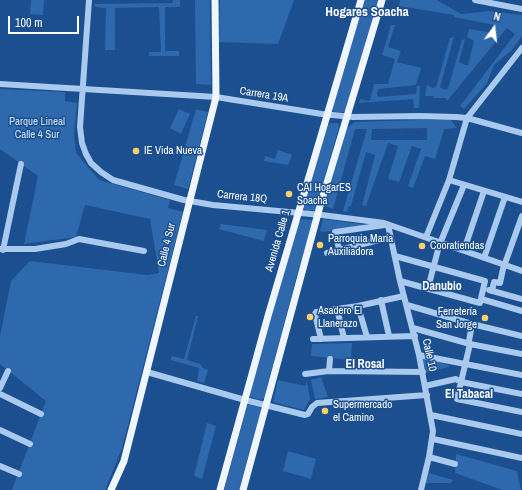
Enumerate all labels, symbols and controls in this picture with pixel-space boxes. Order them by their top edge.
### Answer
district label: Hogares Soacha [325,5,409,21]
scale bar [10,8,81,34]
north arrow [474,8,514,48]
text: N [492,9,502,24]
text: 100 m [15,15,42,31]
street label: Carrera 19A [239,85,289,105]
park label: Parque Lineal Calle 4 Sur [9,115,65,141]
place label: IE Vida Nueva [144,144,202,158]
marker: IE Vida Nueva [131,146,141,156]
place label: CAI HogarES Soacha [297,181,351,207]
street label: Carrera 18Q [216,188,268,206]
marker: CAI HogarES Soacha [284,189,294,199]
street label: Avenida Calle 1 [263,209,293,273]
street label: Calle 4 Sur [155,222,179,268]
place label: Parroquia María Auxiliadora [328,232,393,258]
place label: Cooratiendas [430,239,484,253]
marker: Parroquia María Auxiliadora [315,240,325,250]
marker: Cooratiendas [417,241,427,251]
district label: Danubio [422,280,462,294]
place label: Asadero El Llanerazo [318,304,362,330]
place label: Ferretería San Jorge [436,305,477,331]
marker: Asadero El Llanerazo [305,312,315,322]
marker: Ferretería San Jorge [480,313,490,323]
street label: Calle 10 [419,337,439,373]
district label: El Rosal [346,358,384,372]
district label: El Tabacal [445,388,493,402]
place label: Supermercado el Camino [333,398,392,424]
marker: Supermercado el Camino [320,406,330,416]

